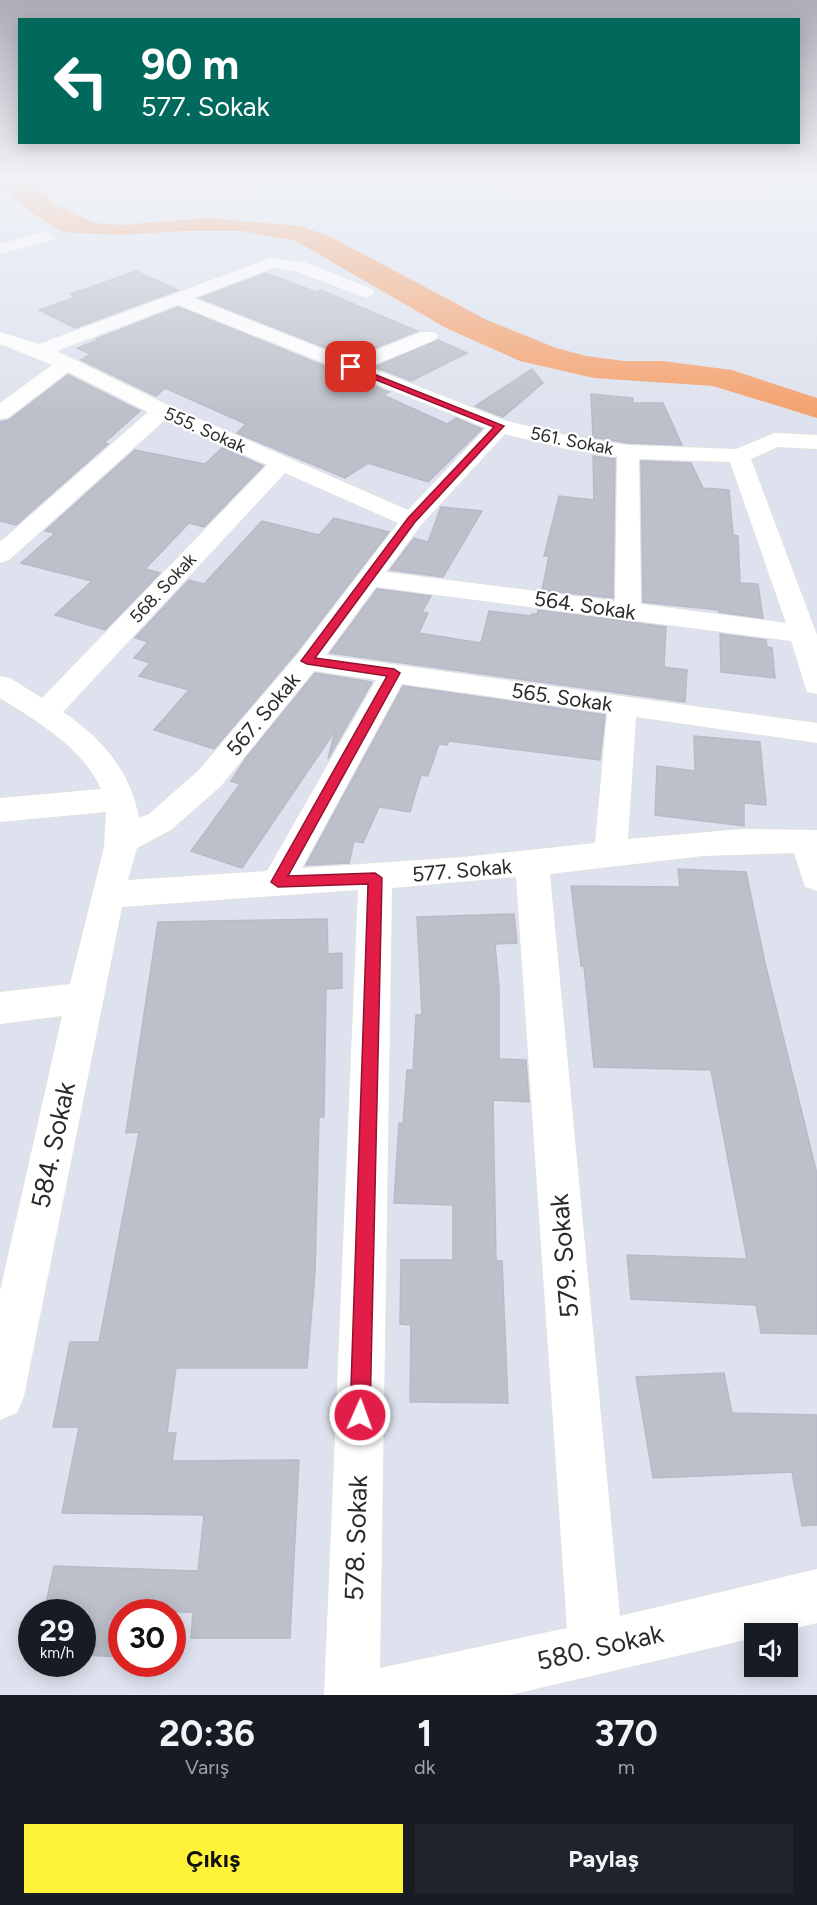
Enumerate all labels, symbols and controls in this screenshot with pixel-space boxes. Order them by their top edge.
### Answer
text: 90 m [141,39,239,90]
icon: left [42,42,120,120]
text: 577. Sokak [141,90,270,123]
pin [325,341,376,392]
icon: arrive [334,350,367,383]
street label: 555. Sokak [161,402,250,458]
street label: 561. Sokak [529,422,616,460]
street label: 568. Sokak [125,548,201,628]
street label: 564. Sokak [533,585,638,625]
street label: 567. Sokak [221,667,305,761]
street label: 565. Sokak [510,678,615,717]
street label: 577. Sokak [411,853,514,887]
street label: 584. Sokak [24,1079,82,1211]
street label: 579. Sokak [543,1192,585,1320]
position arrow [328,1383,392,1447]
street label: 578. Sokak [338,1474,374,1601]
speed limit sign: 30 [108,1599,186,1677]
text: 29 [40,1612,74,1649]
street label: 580. Sokak [534,1617,667,1677]
map controls [744,1623,798,1677]
button: sound [744,1623,798,1677]
text: km/h [40,1644,74,1662]
text: 20:36 [159,1712,255,1755]
text: 1 [417,1712,432,1755]
text: 370 [595,1712,658,1755]
text: Varış [185,1755,229,1779]
text: dk [414,1755,435,1779]
text: m [618,1755,635,1779]
button: Çıkış [24,1824,403,1893]
button: Paylaş [415,1824,793,1893]

